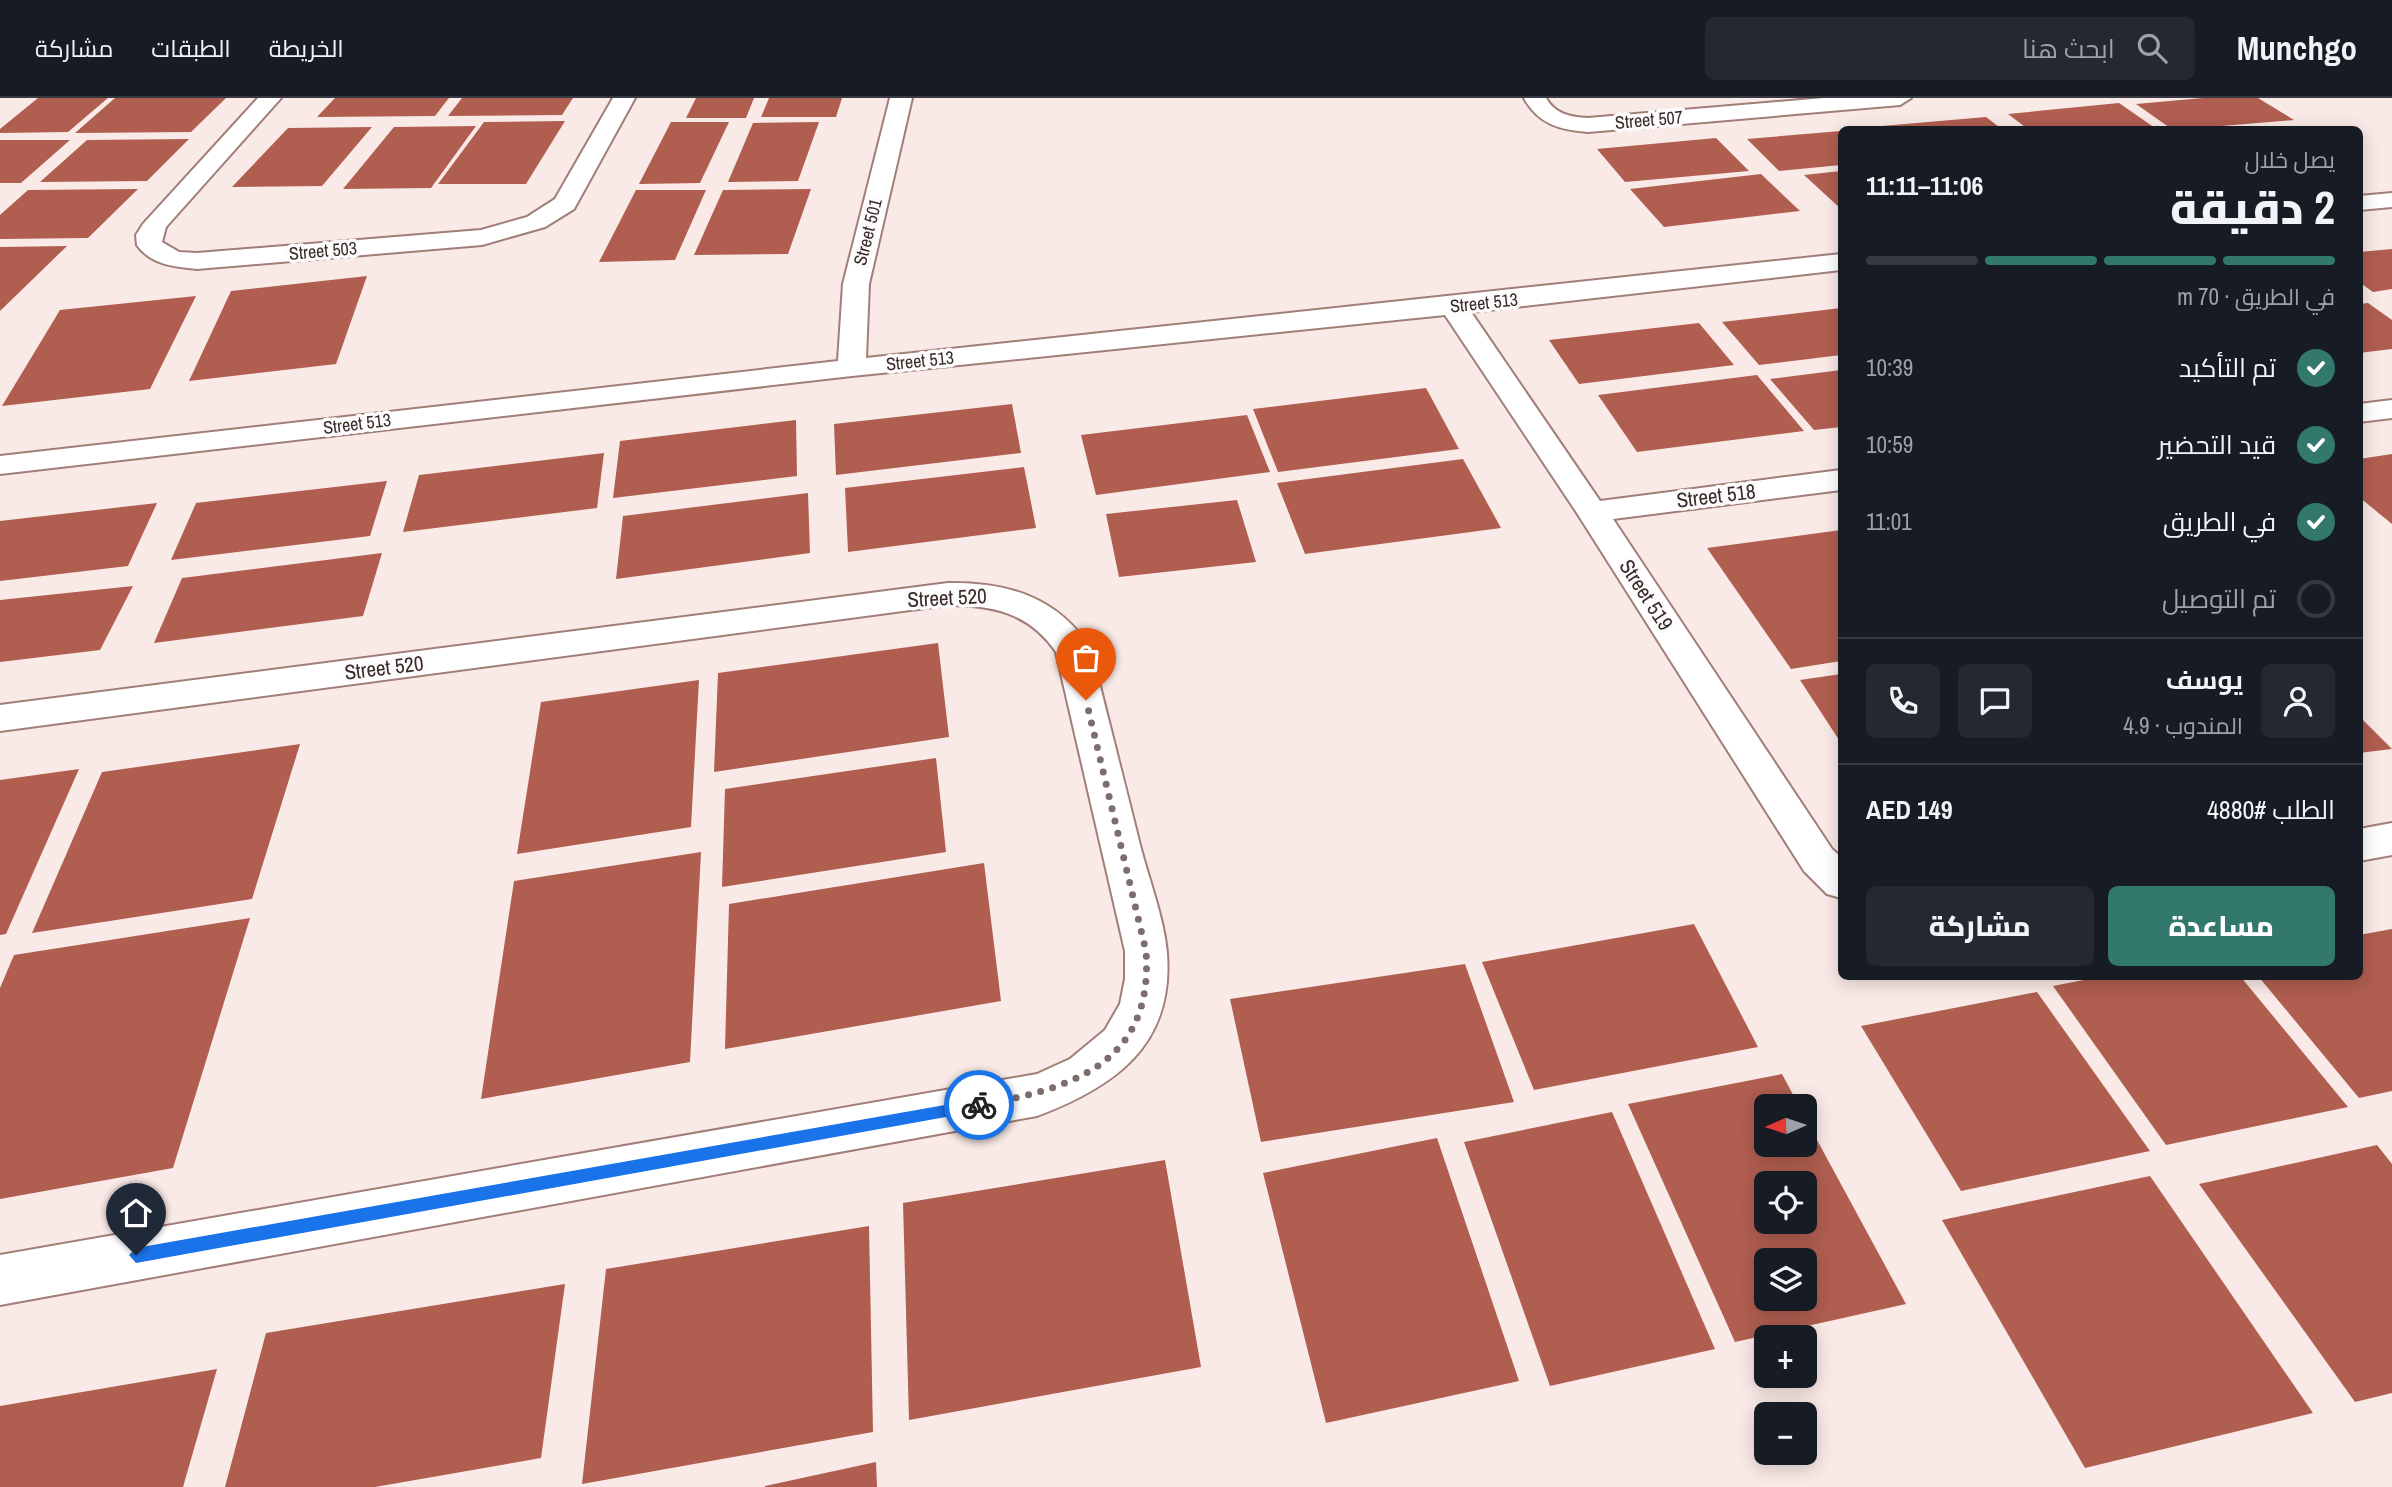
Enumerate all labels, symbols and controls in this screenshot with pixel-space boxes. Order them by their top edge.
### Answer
search box [1705,17,2195,80]
text: Munchgo [2237,26,2357,70]
icon: search [2133,29,2171,67]
text: ابحث هنا [2022,31,2115,66]
text: مشاركة [35,32,113,64]
text: الطبقات [151,32,231,64]
text: الخريطة [269,32,344,64]
street label: Street 507 [1614,104,1684,135]
text: يصل خلال [2244,144,2335,175]
text: 11:06–11:11 [1866,168,1983,203]
text: 2 دقيقة [2170,176,2335,238]
street label: Street 501 [847,195,888,268]
street label: Street 503 [288,235,358,266]
text: في الطريق · 70 m [2177,281,2335,312]
street label: Street 513 [1449,287,1519,318]
street label: Street 513 [885,345,955,376]
icon: check [2297,349,2335,387]
text: تم التأكيد [2179,350,2276,385]
text: 10:39 [1866,352,1913,383]
street label: Street 513 [322,407,392,440]
icon: check [2297,426,2335,464]
text: قيد التحضير [2158,427,2276,462]
text: 10:59 [1866,429,1913,460]
street label: Street 518 [1675,476,1757,515]
icon: check [2297,503,2335,541]
text: في الطريق [2163,504,2276,539]
text: 11:01 [1866,506,1912,537]
street label: Street 519 [1613,554,1680,636]
street label: Street 520 [907,581,987,614]
text: تم التوصيل [2162,581,2276,616]
pin [1056,628,1116,700]
icon: bag [1067,639,1105,677]
street label: Street 520 [343,648,425,687]
text: يوسف [2166,662,2243,697]
button: phone [1866,664,1940,738]
button: chat [1958,664,2032,738]
button: person [2261,664,2335,738]
text: المندوب · 4.9 [2123,710,2243,741]
text: AED 149 [1866,792,1953,827]
text: الطلب #4880 [2207,792,2335,827]
button: مشاركة [1866,886,2094,966]
button: مساعدة [2108,886,2335,966]
courier [944,1070,1014,1140]
icon: bike [960,1086,998,1124]
north arrow [1754,1094,1816,1157]
map controls [1754,1094,1817,1465]
button: locate [1754,1171,1817,1234]
pin [106,1183,166,1255]
icon: home [117,1194,155,1232]
button: layers [1754,1248,1817,1311]
button: + [1754,1325,1817,1388]
button: − [1754,1402,1817,1465]

